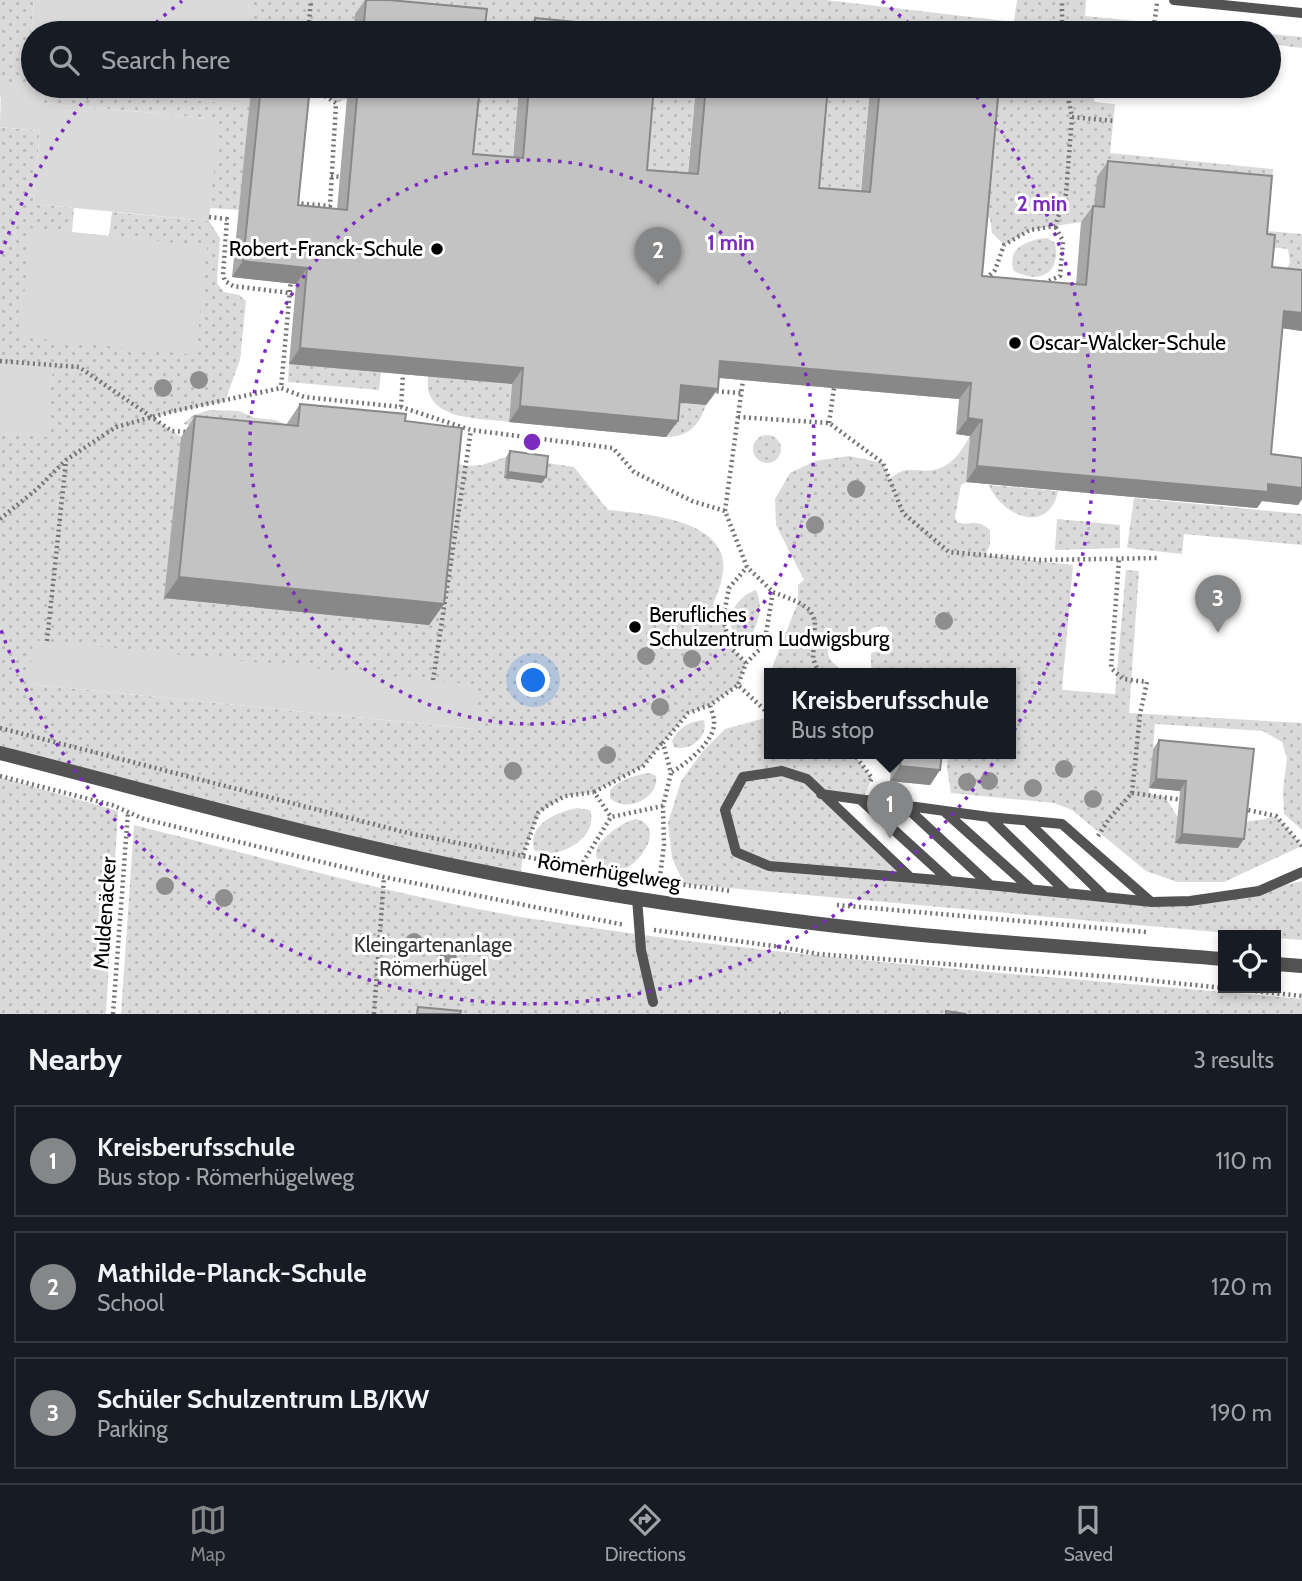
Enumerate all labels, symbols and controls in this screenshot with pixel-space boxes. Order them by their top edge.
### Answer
search box [21,21,1281,98]
icon: search [45,41,83,79]
text: Search here [101,44,230,76]
text: 2 min [1017,191,1067,216]
pin: 2 [635,227,681,285]
text: 1 min [707,230,755,255]
place label: Robert-Franck-Schule [229,236,423,261]
marker: Robert-Franck-Schule [429,241,445,257]
place label: Oscar-Walcker-Schule [1029,330,1226,355]
marker: Oscar-Walcker-Schule [1007,335,1023,351]
centre of rings [520,430,544,454]
pin: 3 [1195,575,1241,633]
place label: Berufliches Schulzentrum Ludwigsburg [649,602,890,651]
marker: Berufliches Schulzentrum Ludwigsburg [627,619,643,635]
your location [516,663,550,697]
popup [764,668,1016,759]
text: Kreisberufsschule [791,684,989,716]
text: Bus stop [791,716,874,744]
pin: 1 [867,781,913,839]
street label: Römerhügelweg [536,848,683,895]
street label: Muldenäcker [88,855,121,970]
map controls [1218,930,1281,993]
button: locate [1218,930,1281,993]
park label: Kleingartenanlage Römerhügel [354,932,512,981]
text: Nearby [28,1041,122,1078]
text: 3 results [1193,1046,1274,1074]
text: Kreisberufsschule [97,1131,295,1163]
text: 1 [49,1147,57,1175]
text: 110 m [1216,1147,1272,1175]
text: Bus stop · Römerhügelweg [97,1163,354,1191]
text: Mathilde-Planck-Schule [97,1257,367,1289]
text: 2 [47,1273,59,1301]
text: 120 m [1211,1273,1272,1301]
text: School [97,1289,164,1317]
text: Schüler Schulzentrum LB/KW [97,1383,429,1415]
text: 3 [47,1399,59,1427]
text: 190 m [1210,1399,1272,1427]
text: Parking [97,1415,168,1443]
tab: Map [189,1501,227,1566]
tab: Directions [605,1501,686,1566]
tab: Saved [1064,1501,1113,1566]

